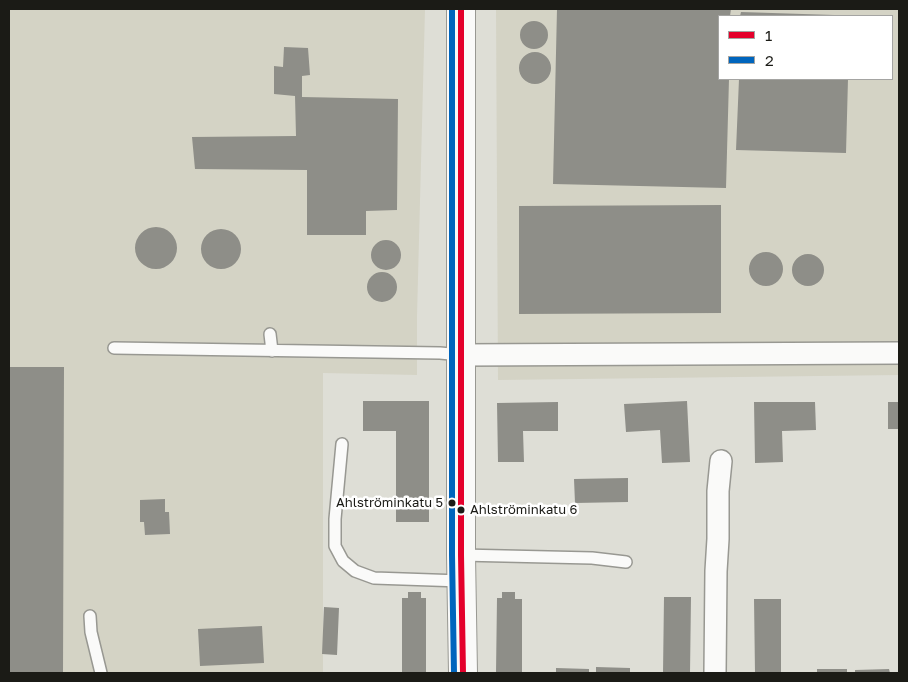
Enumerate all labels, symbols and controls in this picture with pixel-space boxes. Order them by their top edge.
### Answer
legend [718,15,893,80]
text: 1 [765,26,772,44]
text: 2 [765,51,774,69]
place label: Ahlströminkatu 5 [336,495,443,511]
marker: Ahlströminkatu 5 [447,498,457,508]
place label: Ahlströminkatu 6 [470,502,577,518]
marker: Ahlströminkatu 6 [456,505,466,515]

